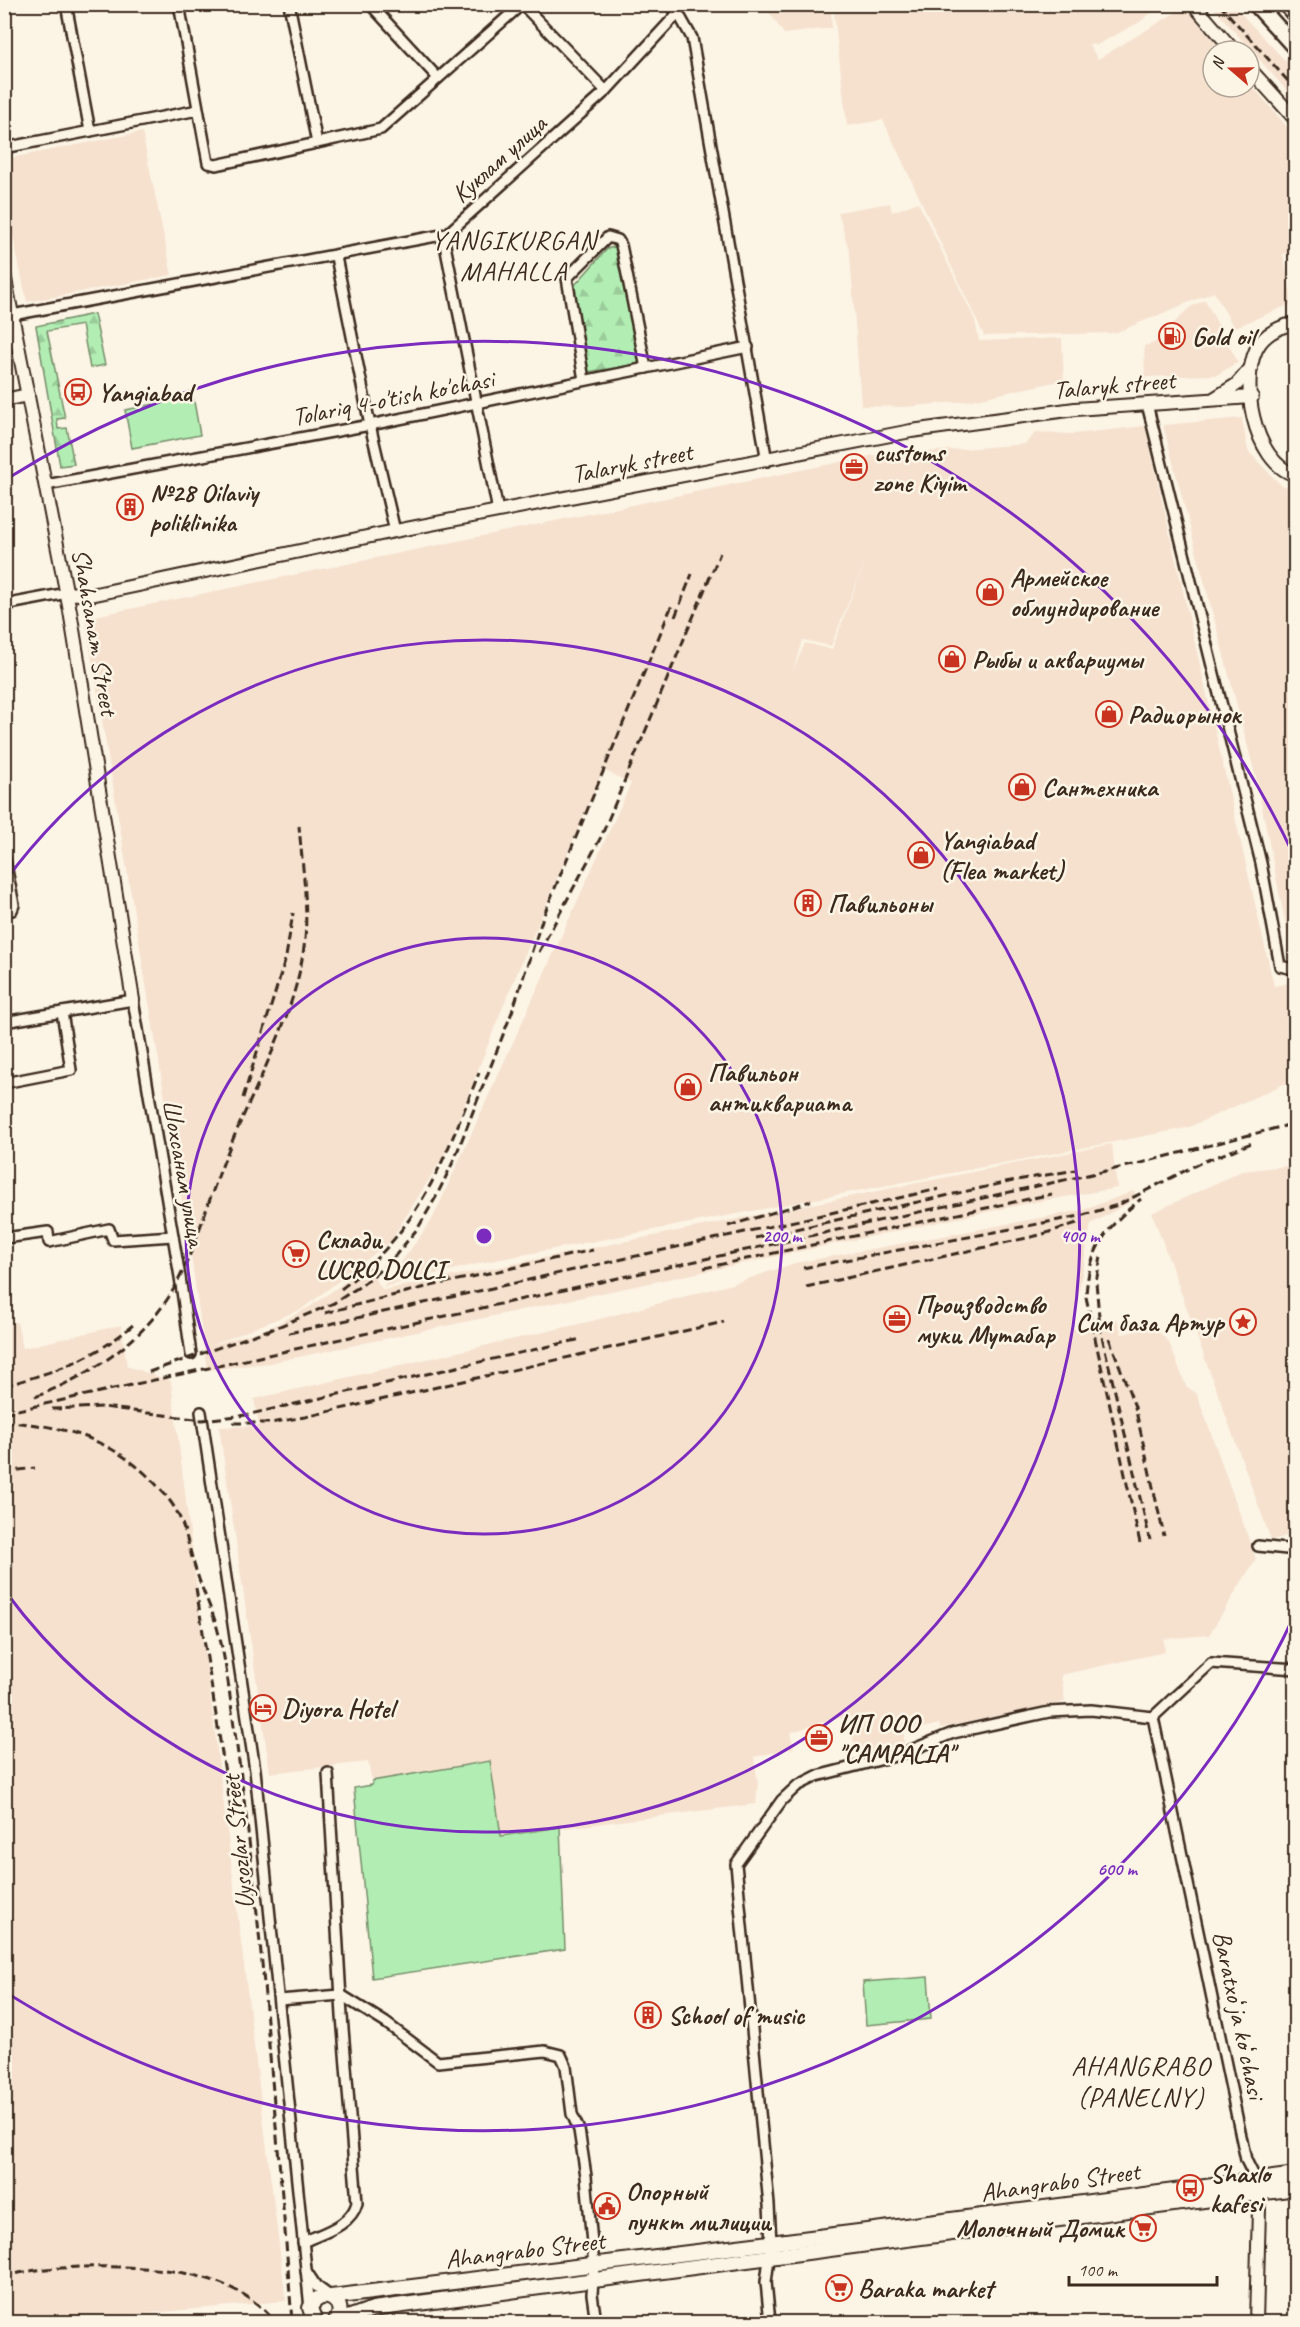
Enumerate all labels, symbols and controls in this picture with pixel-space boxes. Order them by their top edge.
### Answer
north arrow [1201,39,1261,99]
text: N [1207,53,1230,72]
street label: Куклам улица [445,107,555,210]
district label: YANGIKURGAN MAHALLA [431,223,599,288]
place label: Gold oil [1192,320,1260,353]
fuel station icon: Gold oil [1157,321,1187,351]
street label: Tolariq 4-o'tish ko'chasi [289,362,500,434]
street label: Talaryk street [1052,363,1179,407]
place label: Yangiabad [98,376,196,409]
bus stop icon: Yangiabad [63,377,93,407]
street label: Talaryk street [569,435,697,491]
place label: customs zone Kiyim [874,436,968,499]
office icon: customs zone Kiyim [839,452,869,482]
place label: №28 Oilaviy poliklinika [150,476,261,539]
building icon: №28 Oilaviy poliklinika [115,492,145,522]
street label: Shahsanam Street [64,546,126,720]
place label: Армейское обмундирование [1010,561,1160,624]
shop icon: Армейское обмундирование [975,577,1005,607]
place label: Рыбы и аквариумы [972,643,1145,676]
shop icon: Рыбы и аквариумы [937,644,967,674]
place label: Радиорынок [1128,698,1242,731]
shop icon: Радиорынок [1094,699,1124,729]
place label: Сантехника [1042,771,1160,804]
shop icon: Сантехника [1007,772,1037,802]
place label: Yangiabad (Flea market) [940,824,1066,887]
shop icon: Yangiabad (Flea market) [906,840,936,870]
place label: Павильоны [828,887,935,920]
building icon: Павильоны [793,888,823,918]
place label: Павильон антиквариата [708,1056,854,1119]
shop icon: Павильон антиквариата [673,1072,703,1102]
street label: Шохсанам улица [155,1097,214,1251]
place label: Склади LUCRO DOLCI [316,1223,451,1286]
text: 200 m [763,1225,803,1247]
text: 400 m [1061,1225,1101,1247]
centre of rings [474,1226,494,1246]
supermarket icon: Склади LUCRO DOLCI [281,1239,311,1269]
place label: Производство муки Мутабар [916,1288,1057,1351]
office icon: Производство муки Мутабар [882,1304,912,1334]
place label: Сим база Артур [1076,1306,1226,1339]
place icon: Сим база Артур [1228,1307,1258,1337]
place label: Diyora Hotel [282,1692,399,1725]
hotel icon: Diyora Hotel [248,1693,278,1723]
place label: ИП ООО "CAMPALIA" [838,1707,960,1770]
office icon: ИП ООО "CAMPALIA" [804,1723,834,1753]
street label: Uysozlar Street [214,1771,261,1911]
text: 600 m [1097,1858,1138,1880]
street label: Baratxoʻja koʻchasi [1205,1928,1274,2105]
place label: School of music [668,1999,806,2032]
building icon: School of music [633,2000,663,2030]
district label: AHANGRABO (PANELNY) [1071,2049,1212,2114]
street label: Ahangrabo Street [978,2154,1144,2209]
place label: Shaxlo kafesi [1210,2157,1273,2220]
bus stop icon: Shaxlo kafesi [1175,2173,1205,2203]
place label: Опорный пункт милиции [626,2175,773,2238]
public building icon: Опорный пункт милиции [592,2191,622,2221]
place label: Молочный Домик [956,2212,1126,2245]
supermarket icon: Молочный Домик [1128,2213,1158,2243]
street label: Ahangrabo Street [444,2224,609,2276]
scale bar [1069,2249,1218,2287]
text: 100 m [1078,2259,1119,2281]
place label: Baraka market [858,2272,997,2305]
supermarket icon: Baraka market [824,2273,854,2303]

